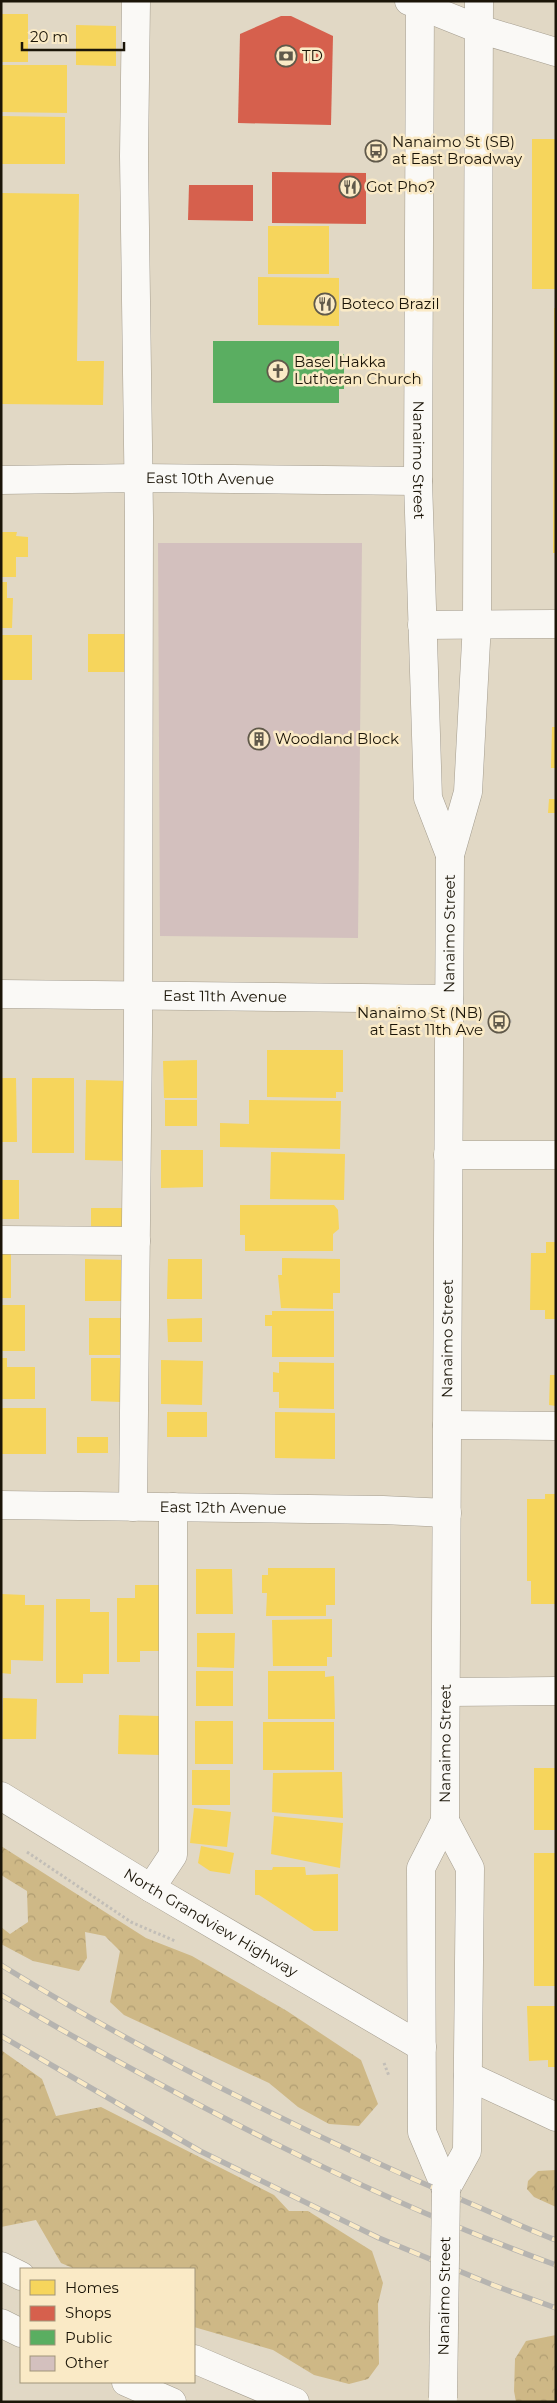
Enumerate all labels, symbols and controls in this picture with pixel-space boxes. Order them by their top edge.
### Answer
scale bar [22,20,125,52]
text: 20 m [30,27,68,46]
bank icon: TD [274,44,298,68]
place label: TD [302,46,323,65]
place label: Nanaimo St (SB) at East Broadway [392,132,523,168]
bus stop icon: Nanaimo St (SB) at East Broadway [364,139,388,163]
restaurant icon: Got Pho? [338,175,362,199]
place label: Got Pho? [366,177,435,196]
restaurant icon: Boteco Brazil [313,292,337,316]
place label: Boteco Brazil [341,294,440,313]
place label: Basel Hakka Lutheran Church [294,352,422,388]
church icon: Basel Hakka Lutheran Church [266,359,290,383]
street label: Nanaimo Street [409,401,429,520]
street label: East 10th Avenue [146,468,274,488]
building icon: Woodland Block [247,727,271,751]
place label: Woodland Block [275,729,399,748]
street label: Nanaimo Street [439,874,459,993]
street label: East 11th Avenue [163,986,287,1006]
place label: Nanaimo St (NB) at East 11th Ave [357,1003,483,1039]
bus stop icon: Nanaimo St (NB) at East 11th Ave [487,1010,511,1034]
street label: Nanaimo Street [437,1279,457,1398]
street label: East 12th Avenue [159,1497,287,1518]
street label: Nanaimo Street [435,1684,455,1803]
street label: North Grandview Highway [120,1864,302,1981]
street label: Nanaimo Street [434,2236,454,2356]
legend [20,2268,195,2383]
text: Homes [65,2278,119,2297]
text: Shops [65,2303,111,2322]
text: Public [65,2328,113,2347]
text: Other [65,2353,109,2372]

